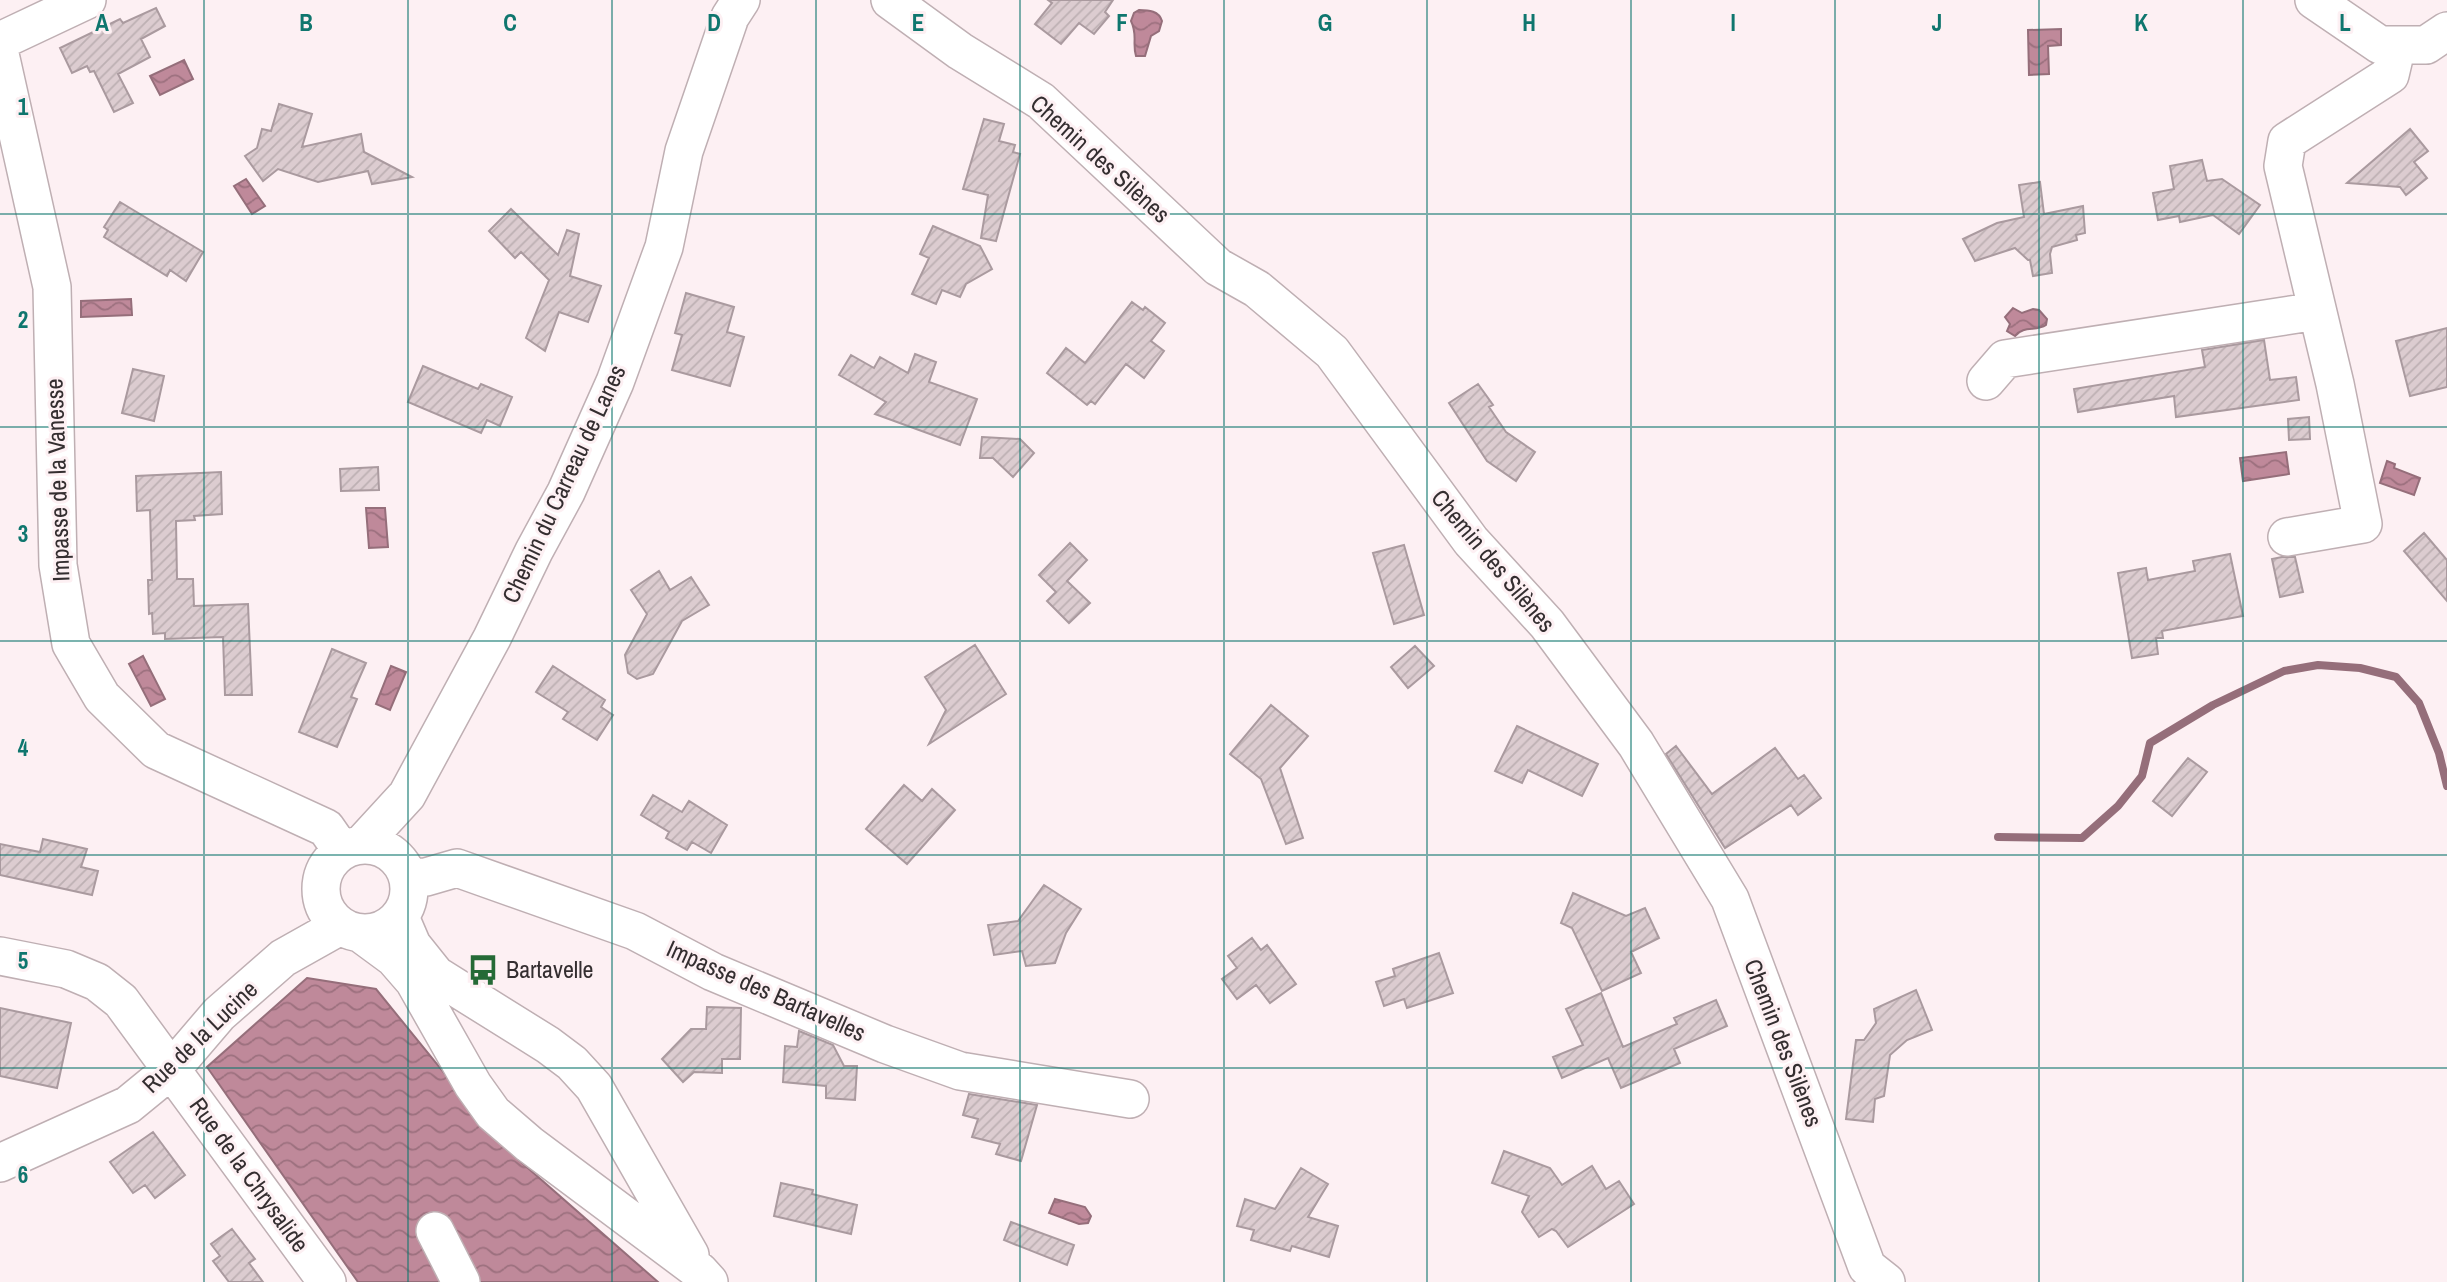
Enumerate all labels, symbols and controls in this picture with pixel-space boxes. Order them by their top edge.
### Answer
text: A [95,7,109,38]
text: B [299,7,313,38]
text: C [503,7,517,38]
text: D [707,7,721,38]
text: E [912,7,924,38]
text: F [1116,7,1128,38]
text: G [1318,7,1332,38]
text: H [1522,7,1536,38]
text: I [1730,7,1736,38]
text: J [1932,7,1942,38]
text: K [2134,7,2148,38]
text: L [2339,7,2351,38]
street label: Chemin des Silènes [1024,87,1177,229]
text: 1 [18,91,29,122]
text: 2 [18,304,28,335]
street label: Chemin du Carreau de Lanes [494,359,632,608]
street label: Impasse de la Vanesse [37,378,77,582]
street label: Chemin des Silènes [1425,482,1563,639]
text: 3 [18,518,28,549]
text: 4 [18,732,29,763]
street label: Impasse des Bartavelles [662,932,871,1048]
text: 5 [18,945,28,976]
bus stop icon: Bartavelle [466,953,500,987]
place label: Bartavelle [506,953,594,985]
street label: Chemin des Silènes [1737,954,1831,1131]
street label: Rue de la Lucine [135,973,264,1099]
street label: Rue de la Chrysalide [183,1091,317,1258]
text: 6 [18,1159,28,1190]

